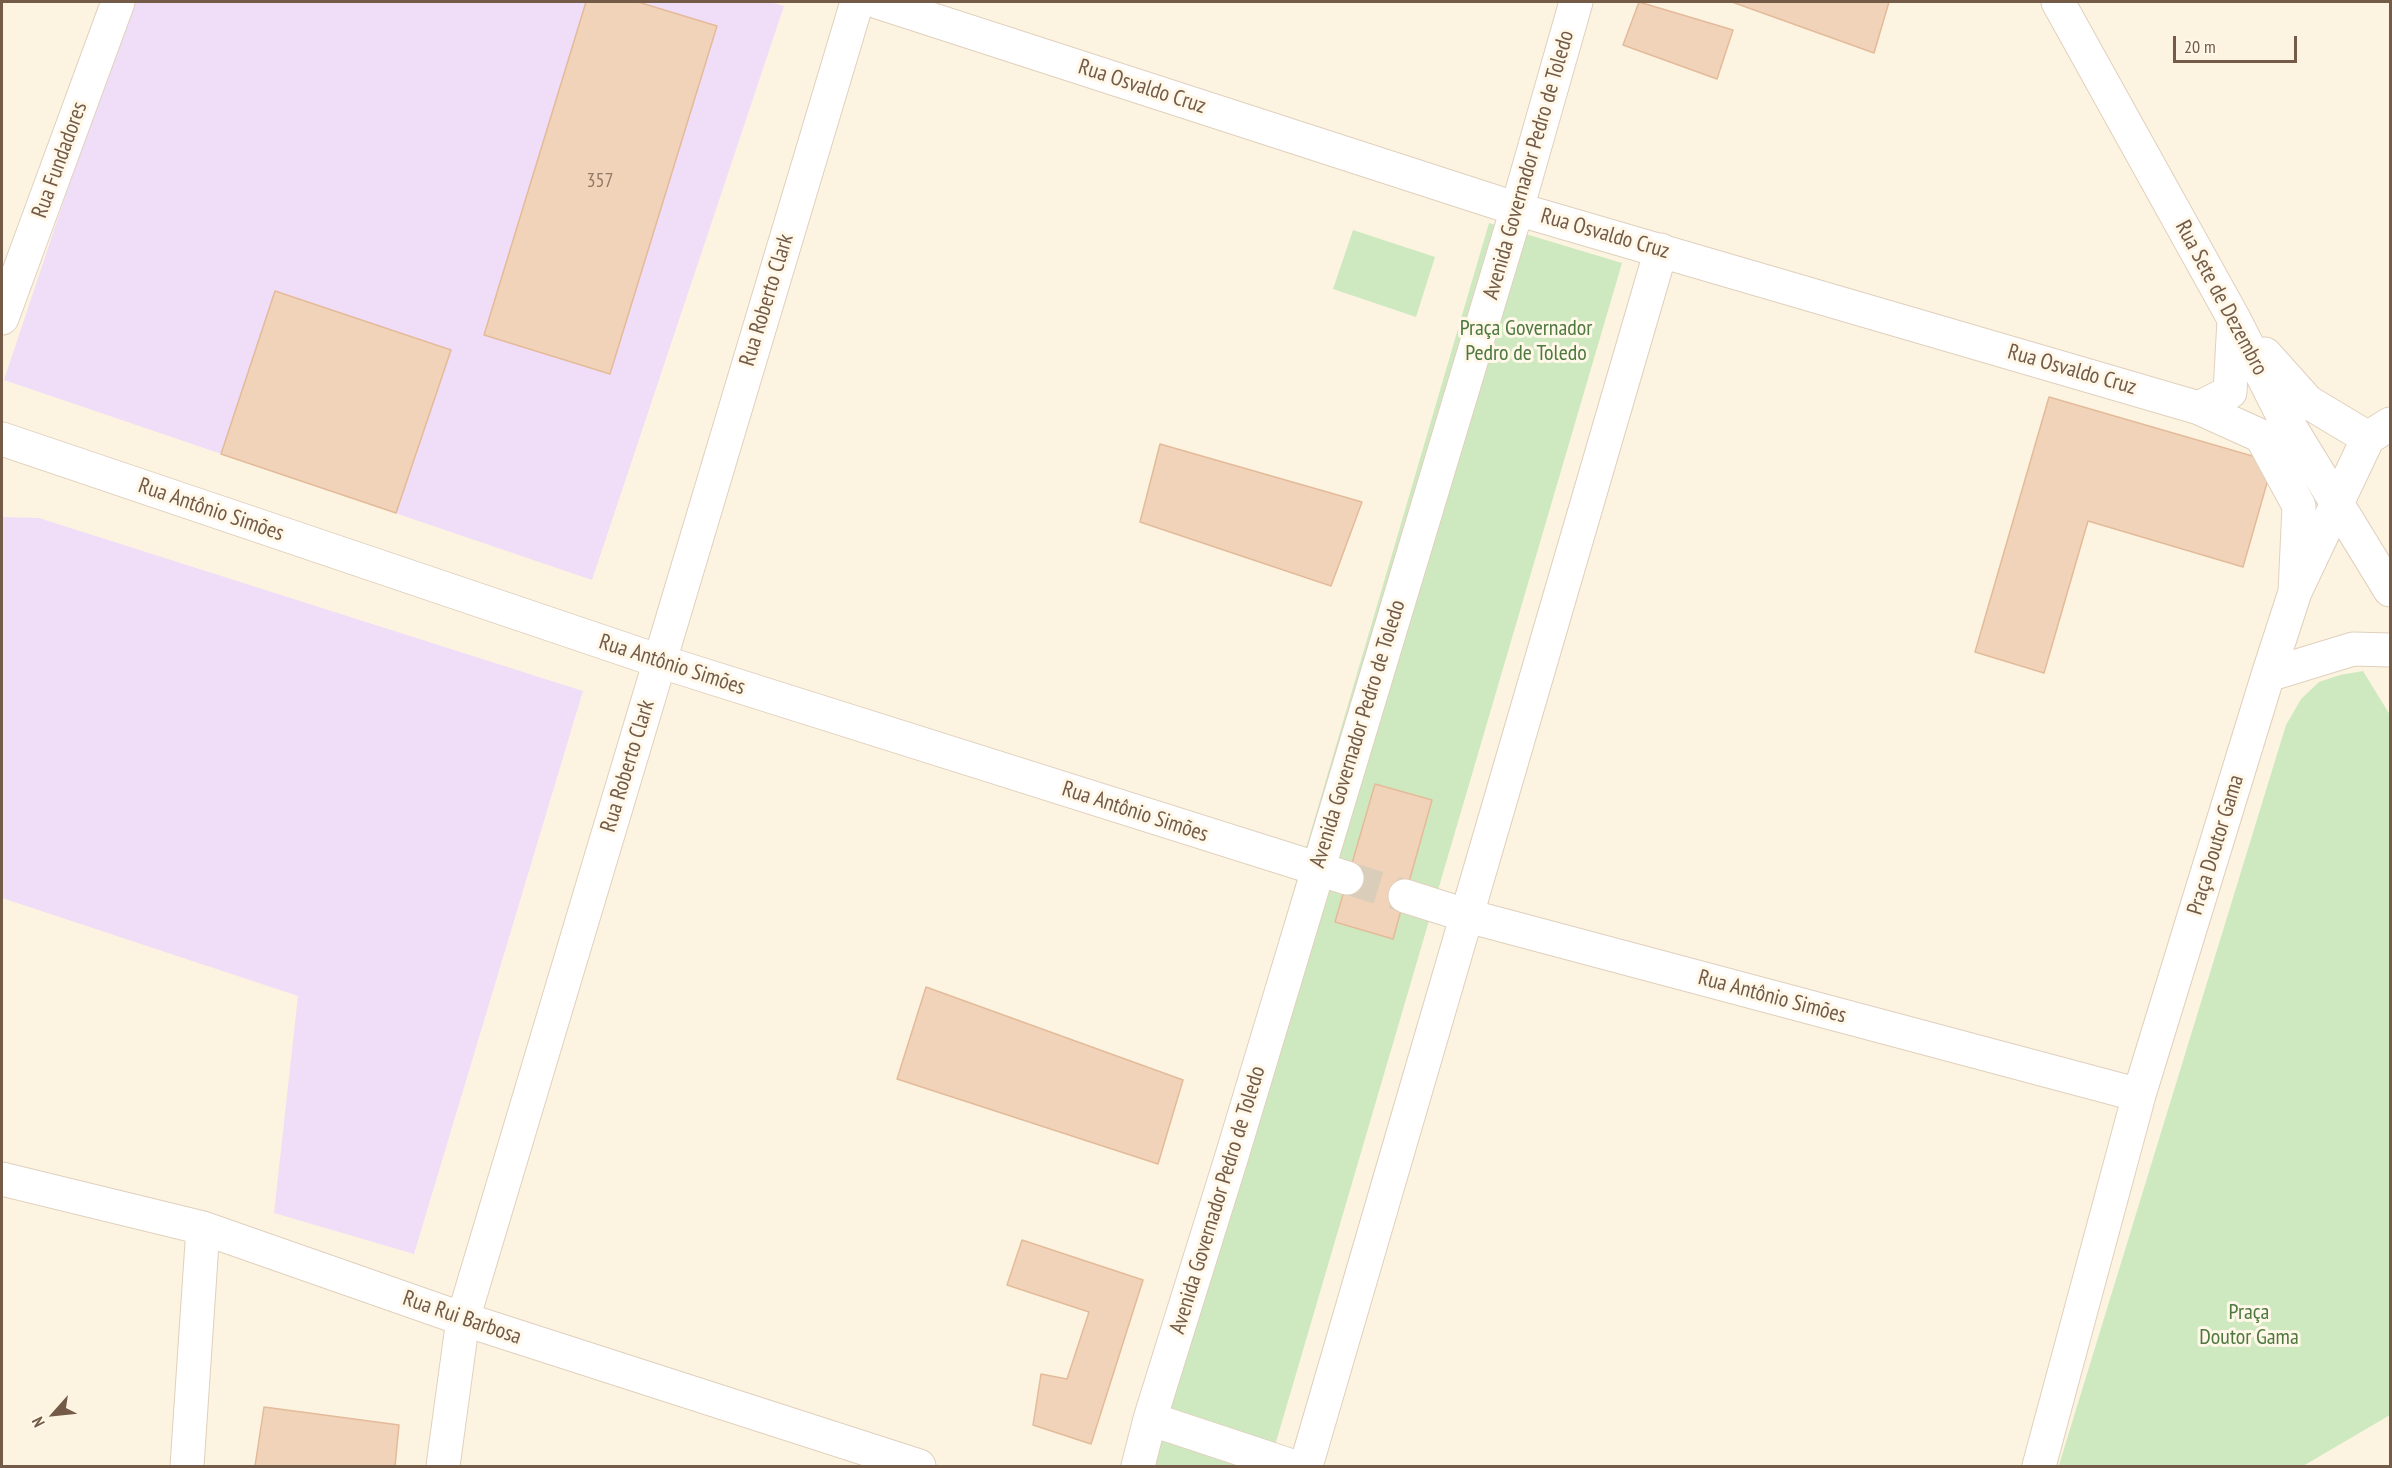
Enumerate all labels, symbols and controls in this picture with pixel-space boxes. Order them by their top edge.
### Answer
scale bar [2176,24,2300,62]
street label: Avenida Governador Pedro de Toledo [1478,28,1580,302]
text: 20 m [2184,35,2216,58]
street label: Rua Osvaldo Cruz [1075,54,1209,120]
street label: Rua Fundadores [27,98,93,222]
house number: 357 [587,169,613,193]
street label: Rua Osvaldo Cruz [1538,203,1672,265]
street label: Rua Sete de Dezembro [2169,216,2273,380]
street label: Rua Roberto Clark [734,231,800,369]
park label: Praça Governador Pedro de Toledo [1460,316,1592,368]
street label: Rua Osvaldo Cruz [2005,339,2139,401]
street label: Rua Antônio Simões [135,473,287,547]
street label: Avenida Governador Pedro de Toledo [1305,597,1411,871]
street label: Rua Antônio Simões [596,629,748,701]
street label: Rua Roberto Clark [595,697,661,835]
street label: Praça Doutor Gama [2182,772,2250,918]
street label: Rua Antônio Simões [1059,776,1211,848]
street label: Rua Antônio Simões [1695,965,1849,1029]
street label: Avenida Governador Pedro de Toledo [1165,1063,1271,1337]
street label: Rua Rui Barbosa [399,1285,525,1351]
park label: Praça Doutor Gama [2199,1300,2299,1352]
north arrow [24,1384,84,1444]
text: N [27,1414,49,1431]

